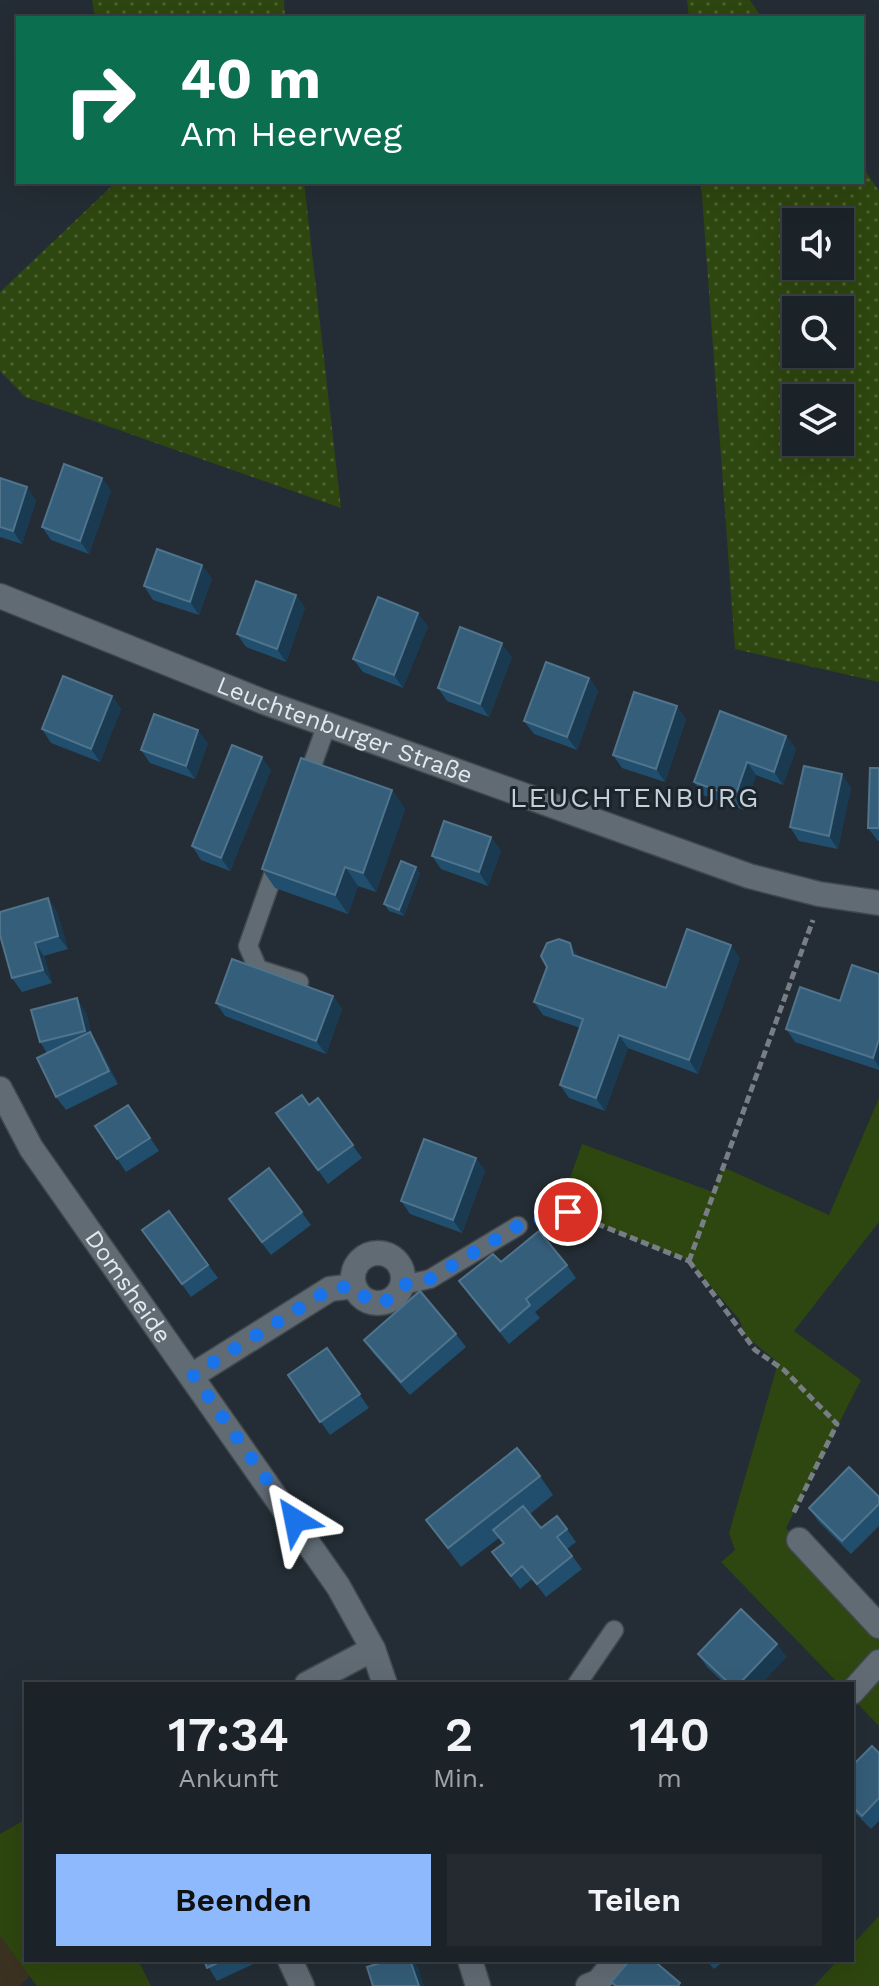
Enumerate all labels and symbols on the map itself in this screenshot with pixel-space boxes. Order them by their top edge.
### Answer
street label: Leuchtenburger Straße [213,671,476,790]
district label: LEUCHTENBURG [510,781,760,814]
pin [534,1178,602,1246]
street label: Domsheide [79,1225,177,1348]
position arrow [253,1478,337,1562]

